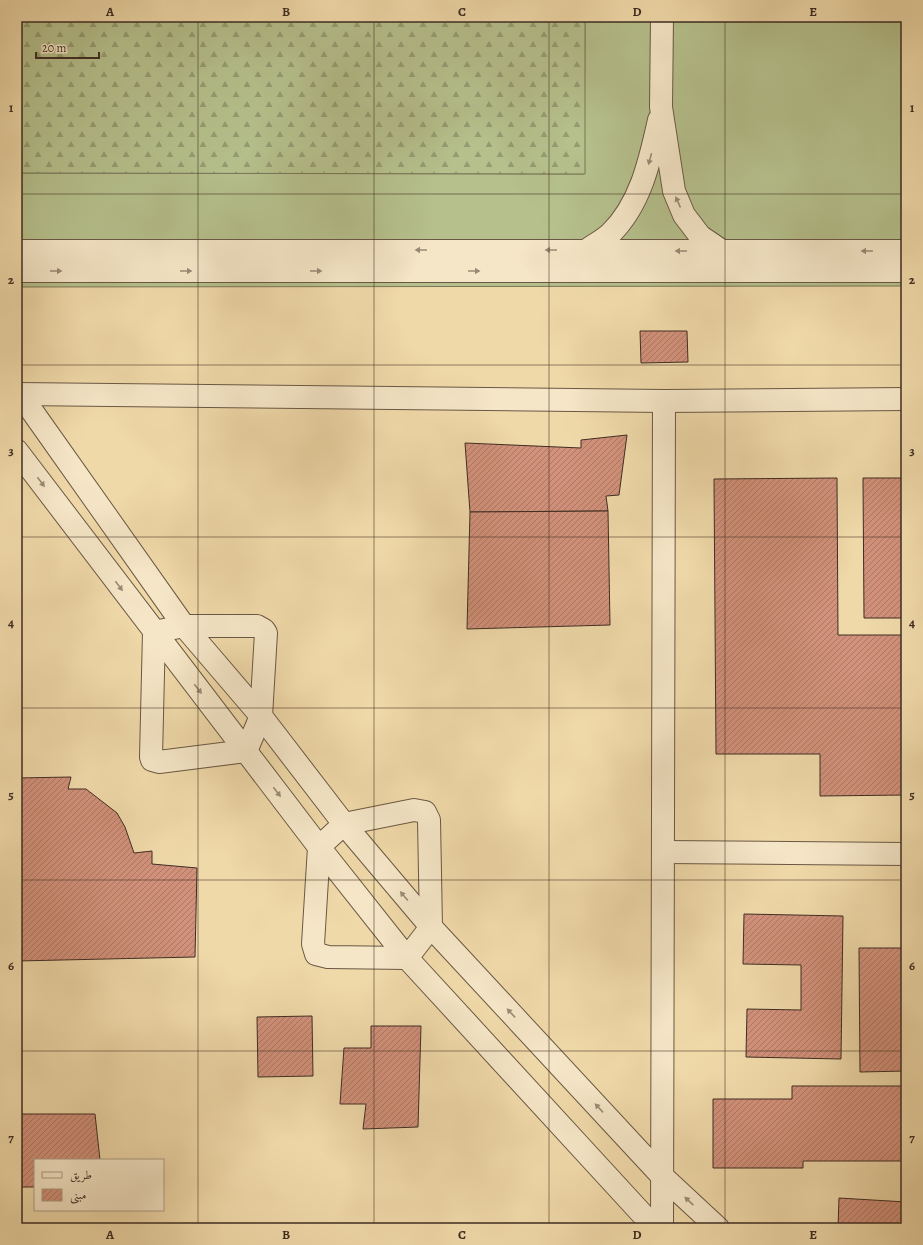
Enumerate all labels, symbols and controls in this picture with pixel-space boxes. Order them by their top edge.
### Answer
text: A [105,3,115,20]
text: B [282,3,290,20]
text: C [458,3,466,20]
text: D [632,3,642,20]
text: E [809,3,817,20]
scale bar [36,34,99,60]
text: 20 m [42,40,66,56]
text: 1 [9,99,14,116]
text: 1 [910,99,915,116]
one-way arrow [647,153,653,165]
one-way arrow [675,195,681,207]
one-way arrow [415,247,427,254]
one-way arrow [544,247,557,253]
one-way arrow [674,248,687,254]
one-way arrow [860,248,873,254]
one-way arrow [50,268,63,274]
one-way arrow [180,268,193,274]
one-way arrow [310,268,323,274]
one-way arrow [468,268,481,274]
text: 2 [8,271,15,288]
text: 2 [909,271,916,288]
text: 3 [8,442,14,459]
text: 3 [909,442,915,459]
one-way arrow [36,477,45,488]
one-way arrow [115,580,123,591]
text: 4 [8,614,14,631]
text: 4 [909,614,915,631]
one-way arrow [194,684,202,694]
text: 5 [8,786,14,803]
text: 5 [909,786,915,803]
one-way arrow [273,787,282,798]
one-way arrow [400,890,409,901]
text: 6 [8,957,14,974]
text: 6 [909,957,915,974]
one-way arrow [506,1008,515,1018]
one-way arrow [594,1103,604,1113]
text: 7 [8,1129,14,1146]
text: 7 [909,1129,915,1146]
legend [34,1159,164,1211]
text: طريق [70,1167,92,1183]
text: مبنى [70,1187,86,1204]
one-way arrow [684,1197,694,1206]
text: A [105,1226,115,1243]
text: B [282,1226,290,1243]
text: C [458,1226,466,1243]
text: D [632,1226,642,1243]
text: E [809,1226,817,1243]

